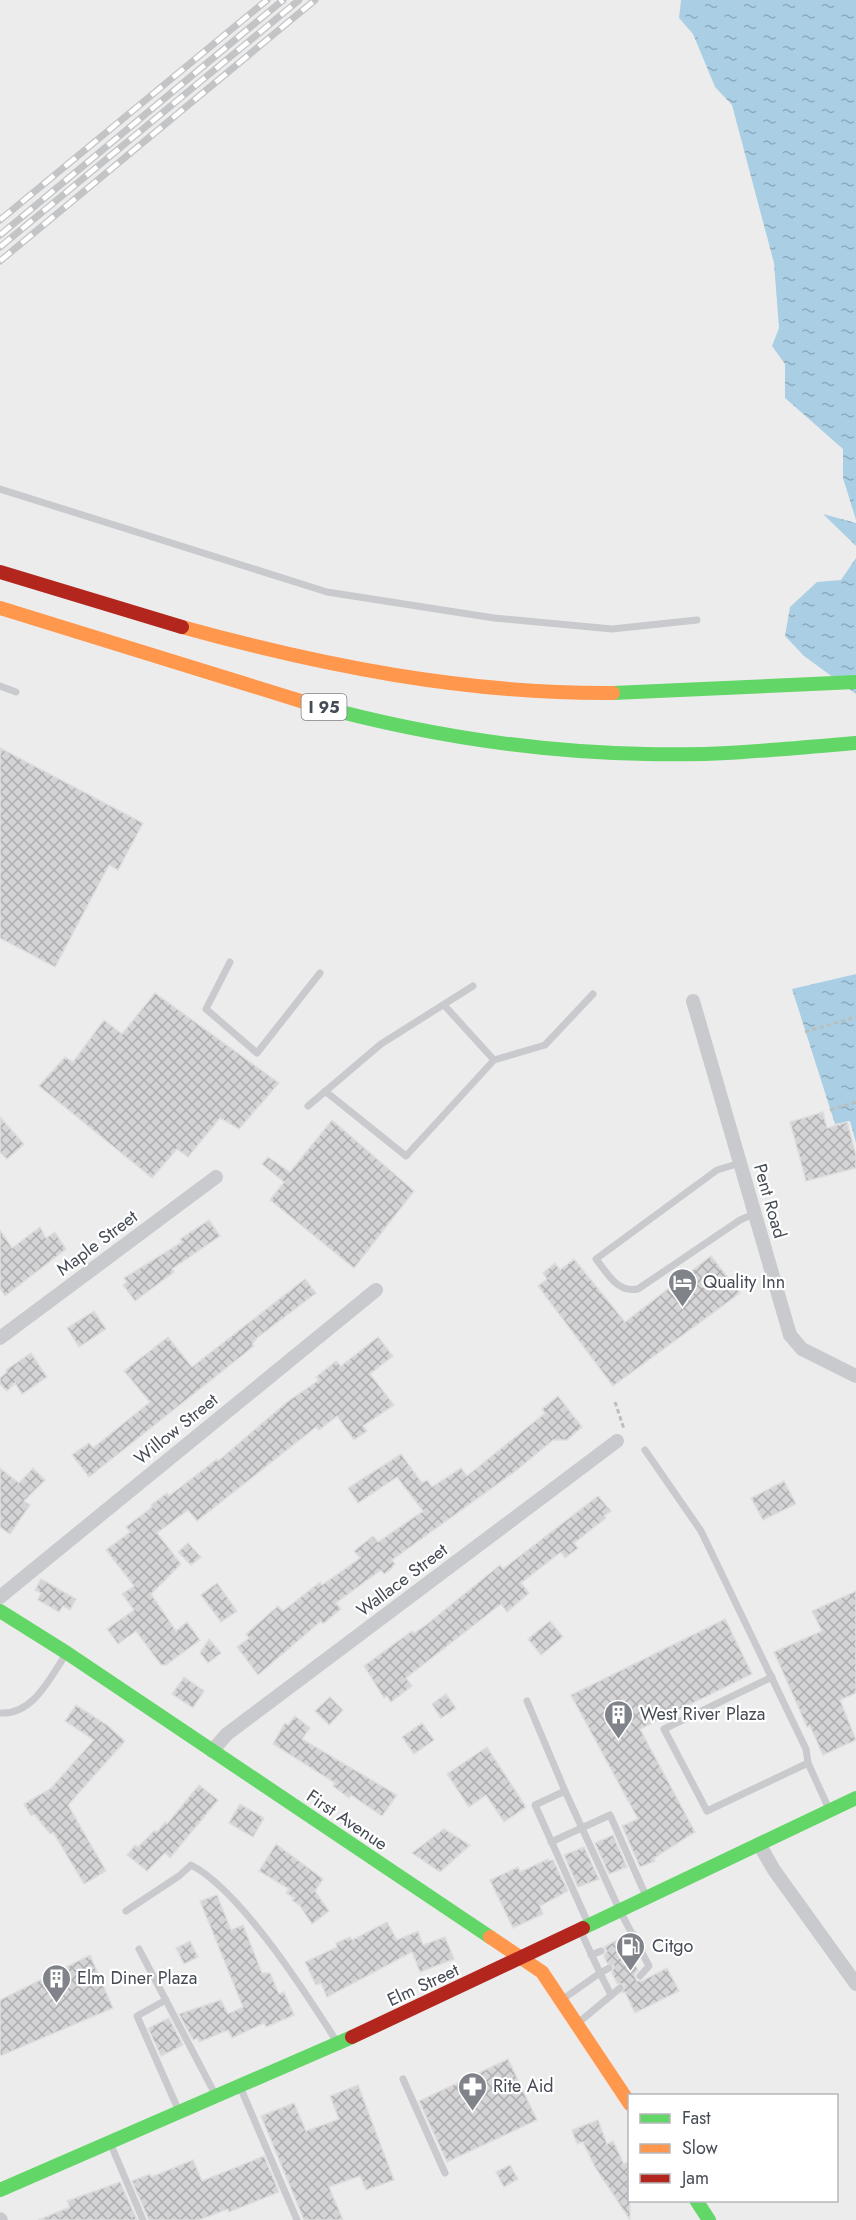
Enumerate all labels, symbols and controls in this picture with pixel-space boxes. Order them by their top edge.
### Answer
road number: I 95 [302,694,346,720]
street label: Pent Road [747,1161,793,1241]
street label: Maple Street [51,1204,143,1282]
hotel icon: Quality Inn [666,1266,698,1308]
place label: Quality Inn [703,1269,785,1295]
street label: Willow Street [129,1387,224,1471]
street label: Wallace Street [351,1537,453,1623]
building icon: West River Plaza [603,1698,635,1740]
place label: West River Plaza [640,1701,765,1727]
street label: First Avenue [301,1783,393,1857]
fuel station icon: Citgo [615,1930,647,1972]
place label: Citgo [652,1933,694,1959]
street label: Elm Street [383,1957,464,2013]
building icon: Elm Diner Plaza [40,1962,72,2004]
place label: Elm Diner Plaza [77,1965,197,1991]
pharmacy icon: Rite Aid [456,2070,488,2112]
place label: Rite Aid [493,2073,554,2099]
legend [628,2094,838,2202]
text: Fast [682,2105,711,2131]
text: Slow [682,2135,719,2161]
text: Jam [680,2165,709,2191]

